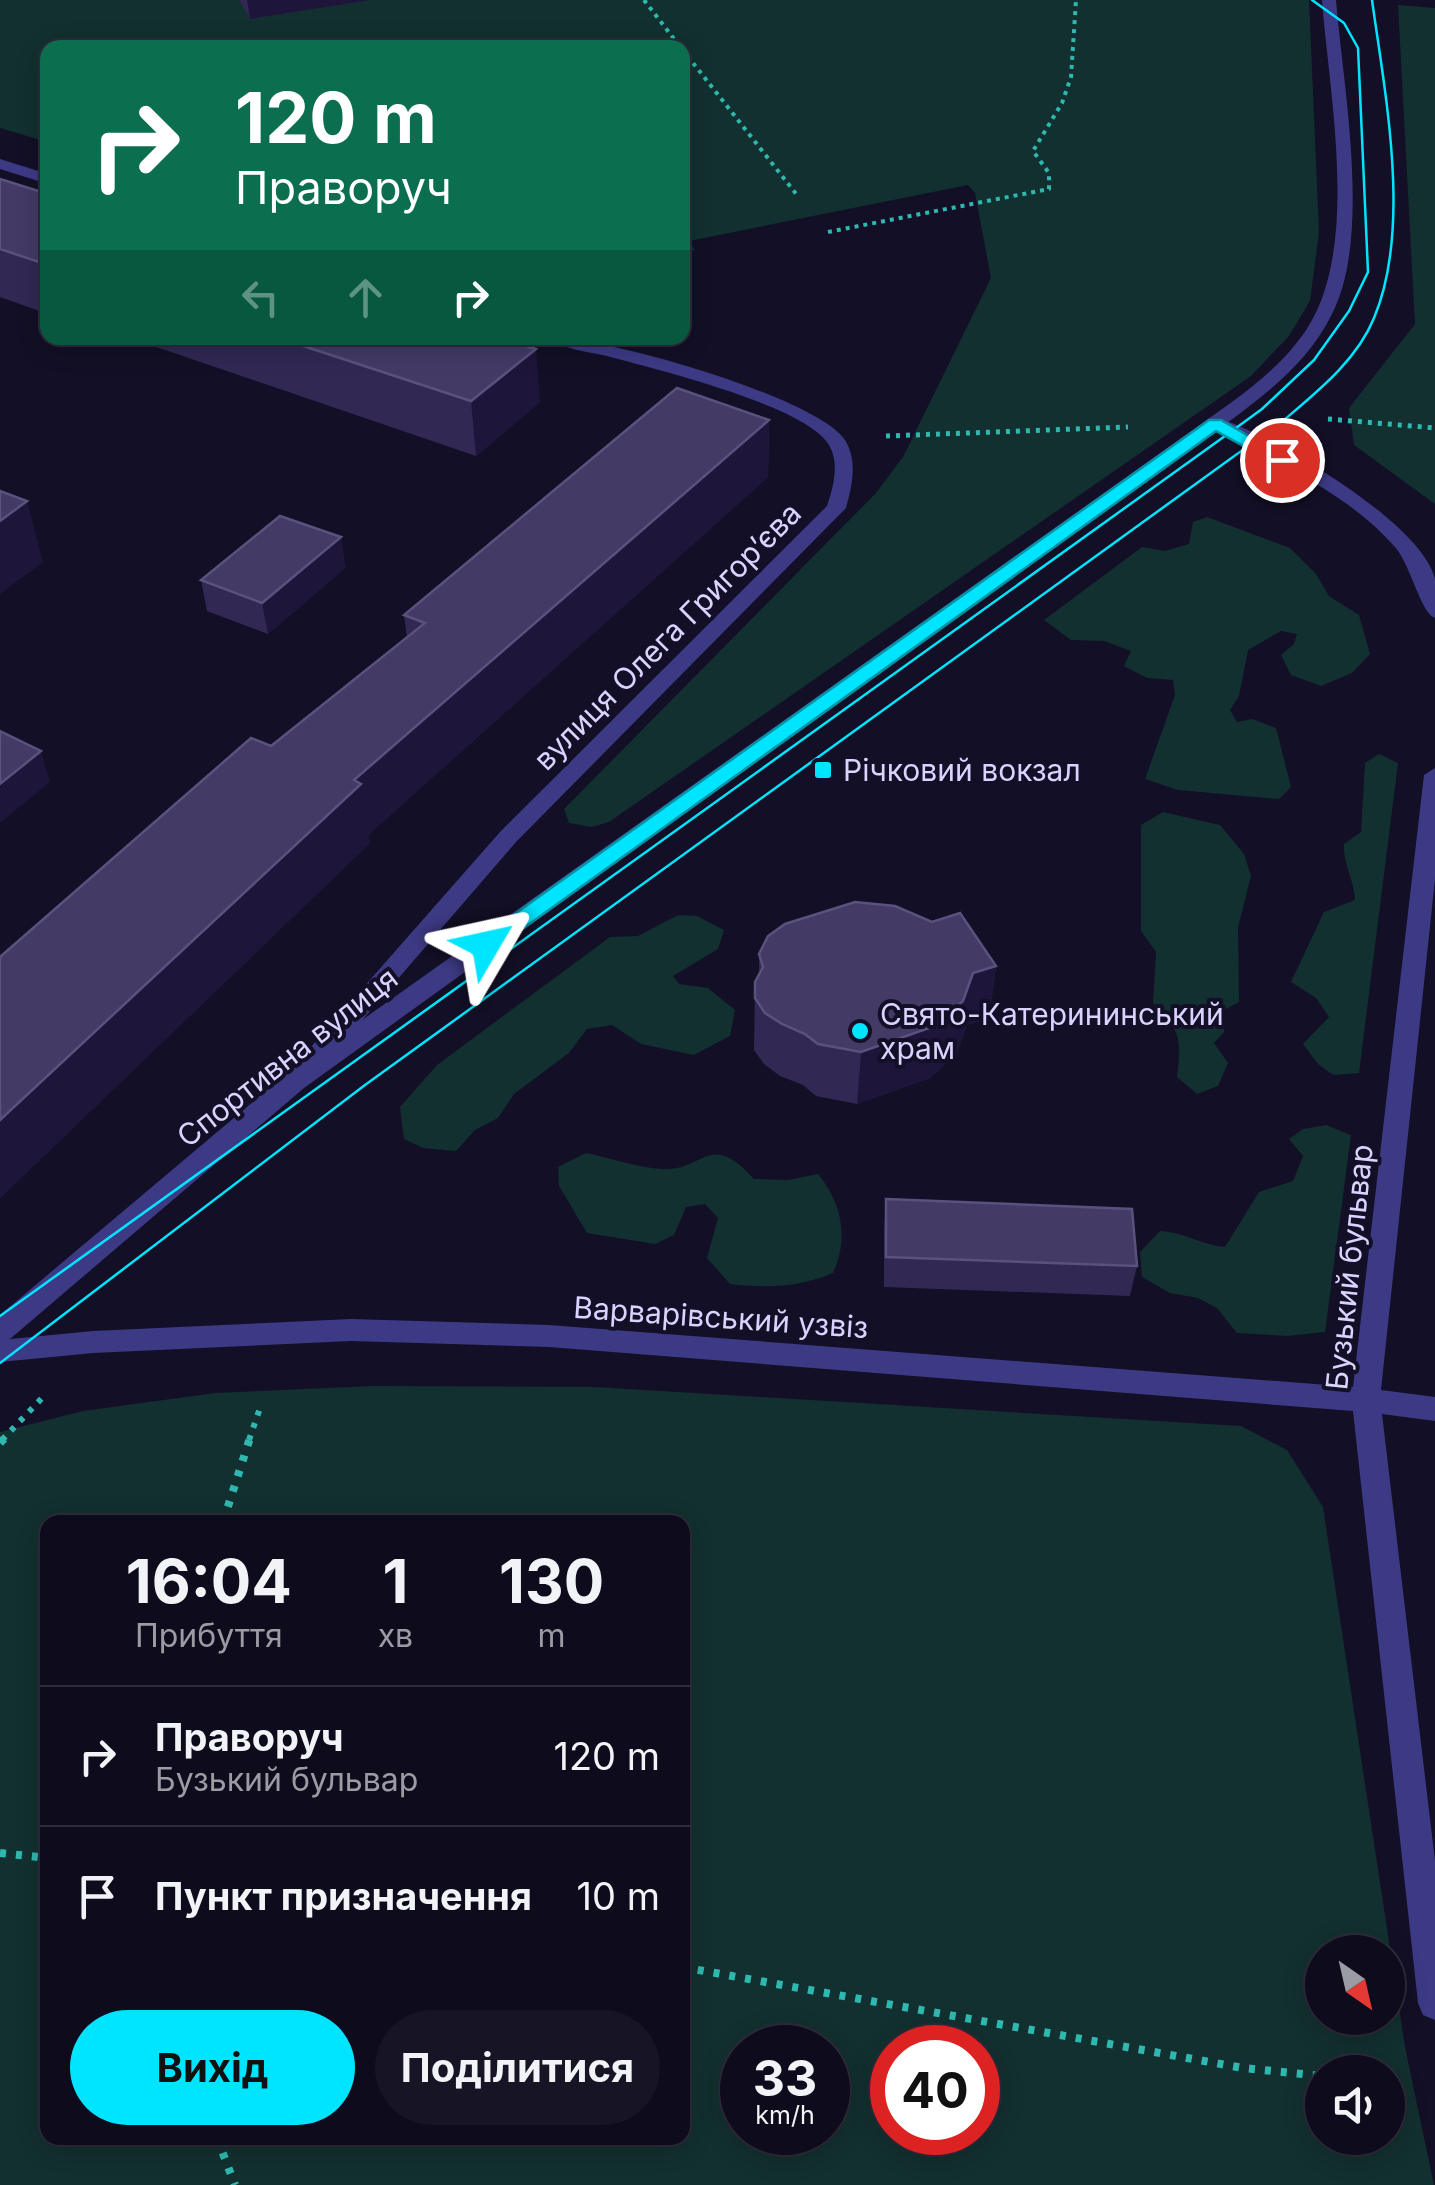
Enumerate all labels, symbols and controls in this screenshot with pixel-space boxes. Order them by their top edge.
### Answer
text: 120 m [235,75,437,160]
icon: right [70,80,200,210]
text: Праворуч [235,160,452,215]
icon: left [233,270,288,325]
icon: ahead [338,270,393,325]
icon: right [443,270,498,325]
pin [1240,418,1325,503]
icon: arrive [1255,433,1310,488]
street label: вулиця Олега Григорʼєва [526,495,808,777]
place label: Річковий вокзал [843,752,1081,788]
marker: Річковий вокзал [812,759,834,781]
position arrow [434,893,538,997]
street label: Спортивна вулиця [170,960,404,1154]
place label: Свято-Катерининський храм [880,996,1224,1066]
marker: Свято-Катерининський храм [849,1020,871,1042]
street label: Бузький бульвар [1318,1142,1380,1392]
street label: Варварівський узвіз [572,1289,870,1345]
text: 16:04 [126,1545,292,1617]
text: 1 [382,1545,408,1617]
text: 130 [499,1545,604,1617]
text: Прибуття [135,1616,283,1655]
text: хв [378,1616,413,1655]
text: m [538,1616,566,1655]
text: Праворуч [155,1714,344,1760]
icon: right [70,1729,125,1784]
text: 120 m [553,1733,660,1779]
text: Бузький бульвар [155,1760,418,1799]
icon: arrive [70,1869,125,1924]
text: Пункт призначення [155,1873,532,1919]
text: 10 m [577,1873,660,1919]
north arrow [1305,1935,1405,2035]
map controls [1305,1935,1405,2155]
button: Вихід [70,2010,355,2125]
button: Поділитися [375,2010,660,2125]
speed limit sign: 40 [870,2025,1000,2155]
text: 33 [753,2048,817,2108]
button: sound [1305,2055,1405,2155]
text: km/h [755,2100,815,2130]

